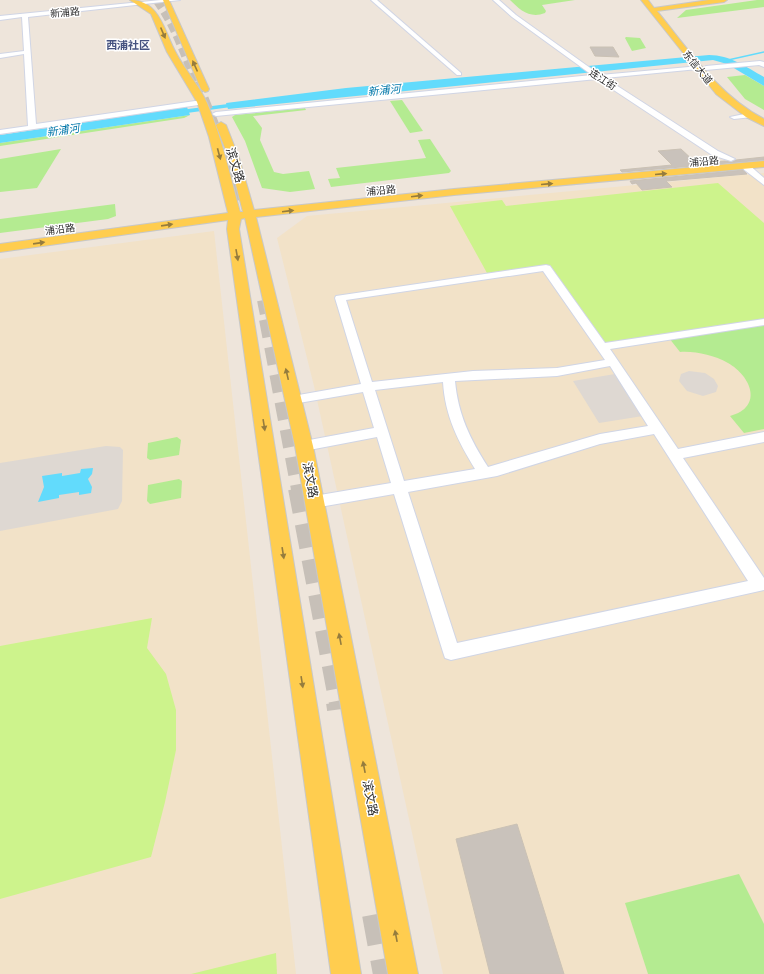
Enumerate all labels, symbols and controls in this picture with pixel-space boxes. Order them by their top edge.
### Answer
street label: 新浦路 [50,6,80,19]
one-way arrow [160,28,166,39]
district label: 西浦社区 [106,39,150,52]
street label: 东信大道 [681,48,714,86]
one-way arrow [192,60,198,71]
street label: 连江街 [587,67,618,92]
water label: 新浦河 [367,82,403,99]
water label: 新浦河 [46,121,82,139]
street label: 滨文路 [223,146,247,184]
one-way arrow [216,148,222,160]
street label: 浦沿路 [689,155,719,168]
one-way arrow [655,170,667,177]
one-way arrow [541,180,553,187]
street label: 浦沿路 [366,184,396,197]
one-way arrow [411,193,423,199]
one-way arrow [282,207,294,214]
street label: 浦沿路 [45,222,76,237]
one-way arrow [161,222,174,228]
one-way arrow [33,240,45,246]
one-way arrow [235,249,241,261]
one-way arrow [284,368,290,380]
one-way arrow [261,419,267,431]
street label: 滨文路 [300,461,320,499]
one-way arrow [280,547,286,559]
one-way arrow [337,633,343,645]
one-way arrow [299,676,305,688]
one-way arrow [361,761,367,773]
street label: 滨文路 [360,779,380,817]
one-way arrow [393,930,399,942]

